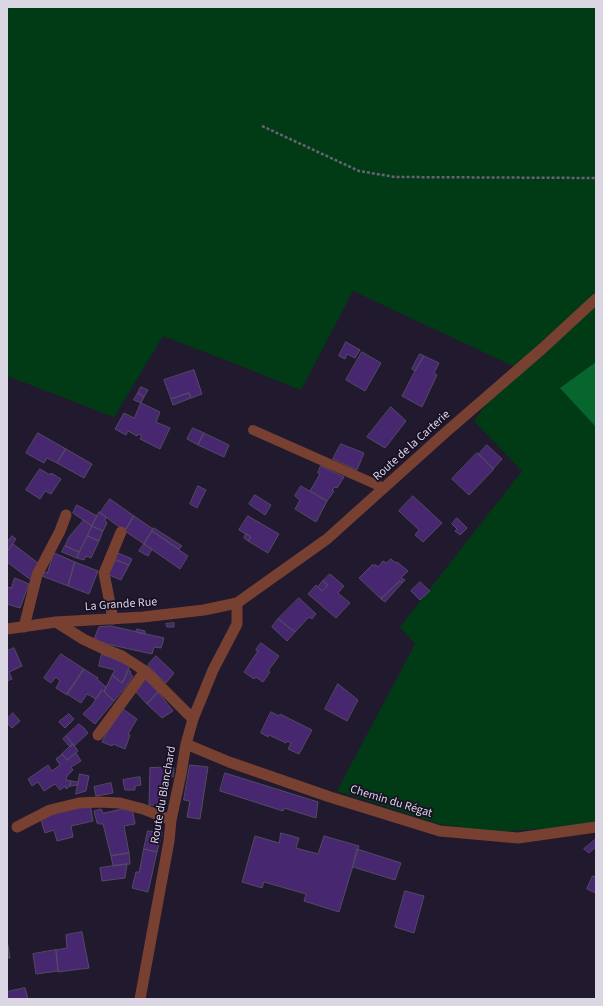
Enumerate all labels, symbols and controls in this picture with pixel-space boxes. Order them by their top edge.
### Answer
street label: Route de la Carterie [371,408,453,484]
street label: La Grande Rue [84,595,158,615]
street label: Route du Blanchard [148,745,180,845]
street label: Chemin du Régat [348,783,434,821]

